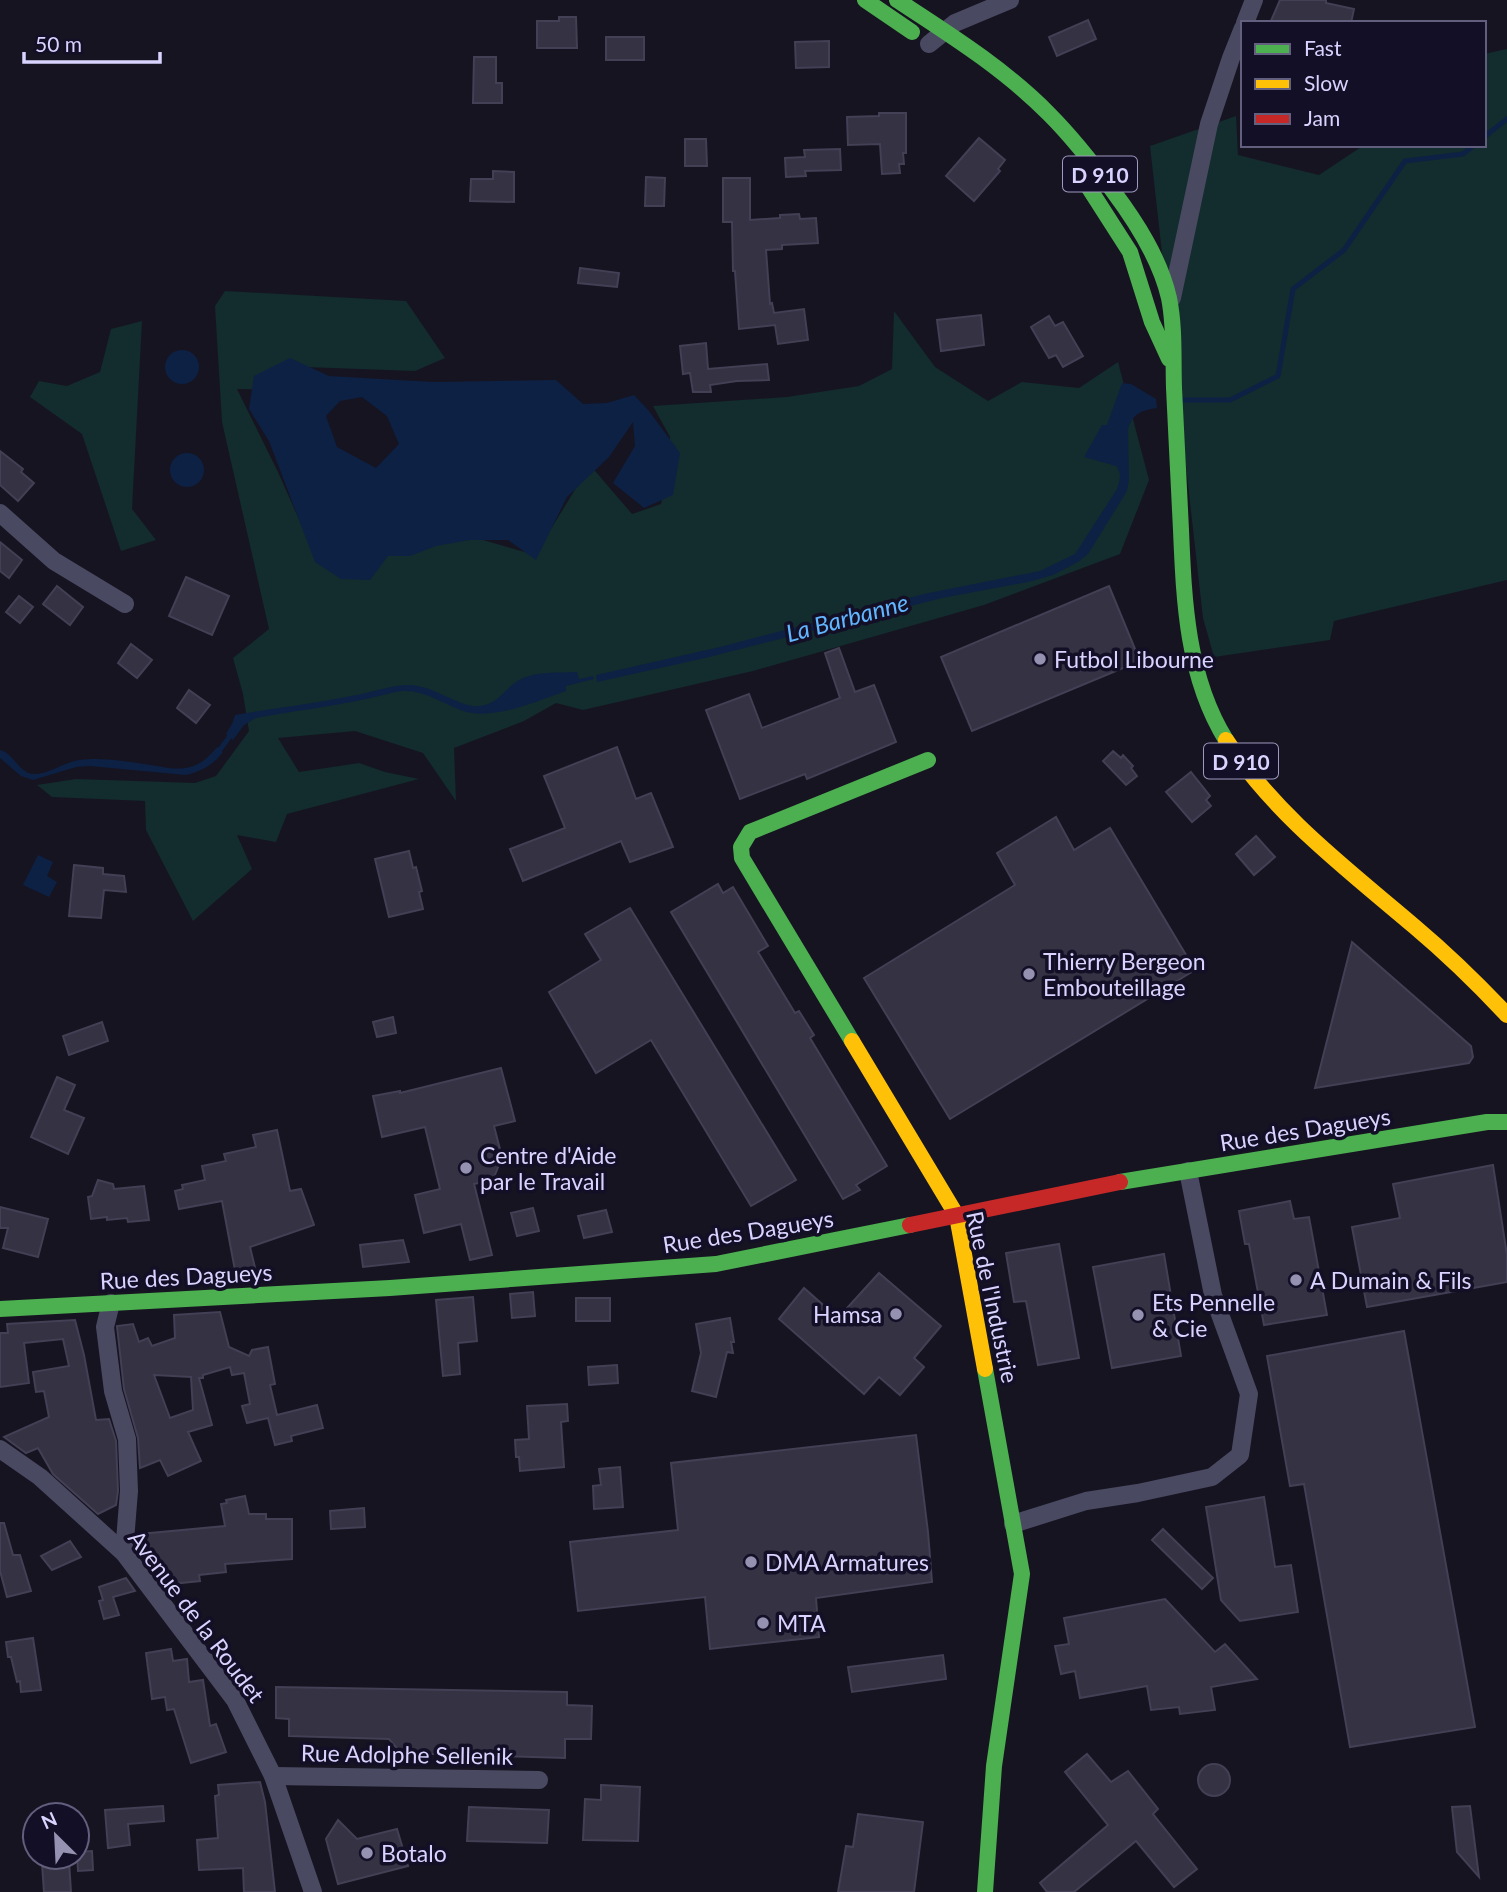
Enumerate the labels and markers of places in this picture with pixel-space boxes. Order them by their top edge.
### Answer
place label: Futbol Libourne [1054,645,1214,673]
marker: Futbol Libourne [1032,651,1048,667]
place label: Thierry Bergeon Embouteillage [1043,947,1206,1001]
marker: Thierry Bergeon Embouteillage [1021,966,1037,982]
place label: Centre d'Aide par le Travail [480,1141,616,1195]
marker: Centre d'Aide par le Travail [458,1160,474,1176]
place label: A Dumain & Fils [1310,1266,1472,1294]
marker: A Dumain & Fils [1288,1272,1304,1288]
place label: Ets Pennelle & Cie [1152,1288,1275,1342]
place label: Hamsa [813,1300,882,1328]
marker: Hamsa [888,1306,904,1322]
marker: Ets Pennelle & Cie [1130,1307,1146,1323]
place label: DMA Armatures [765,1548,929,1576]
marker: DMA Armatures [743,1554,759,1570]
place label: MTA [777,1609,826,1637]
marker: MTA [755,1615,771,1631]
place label: Botalo [381,1839,447,1867]
marker: Botalo [359,1845,375,1861]

